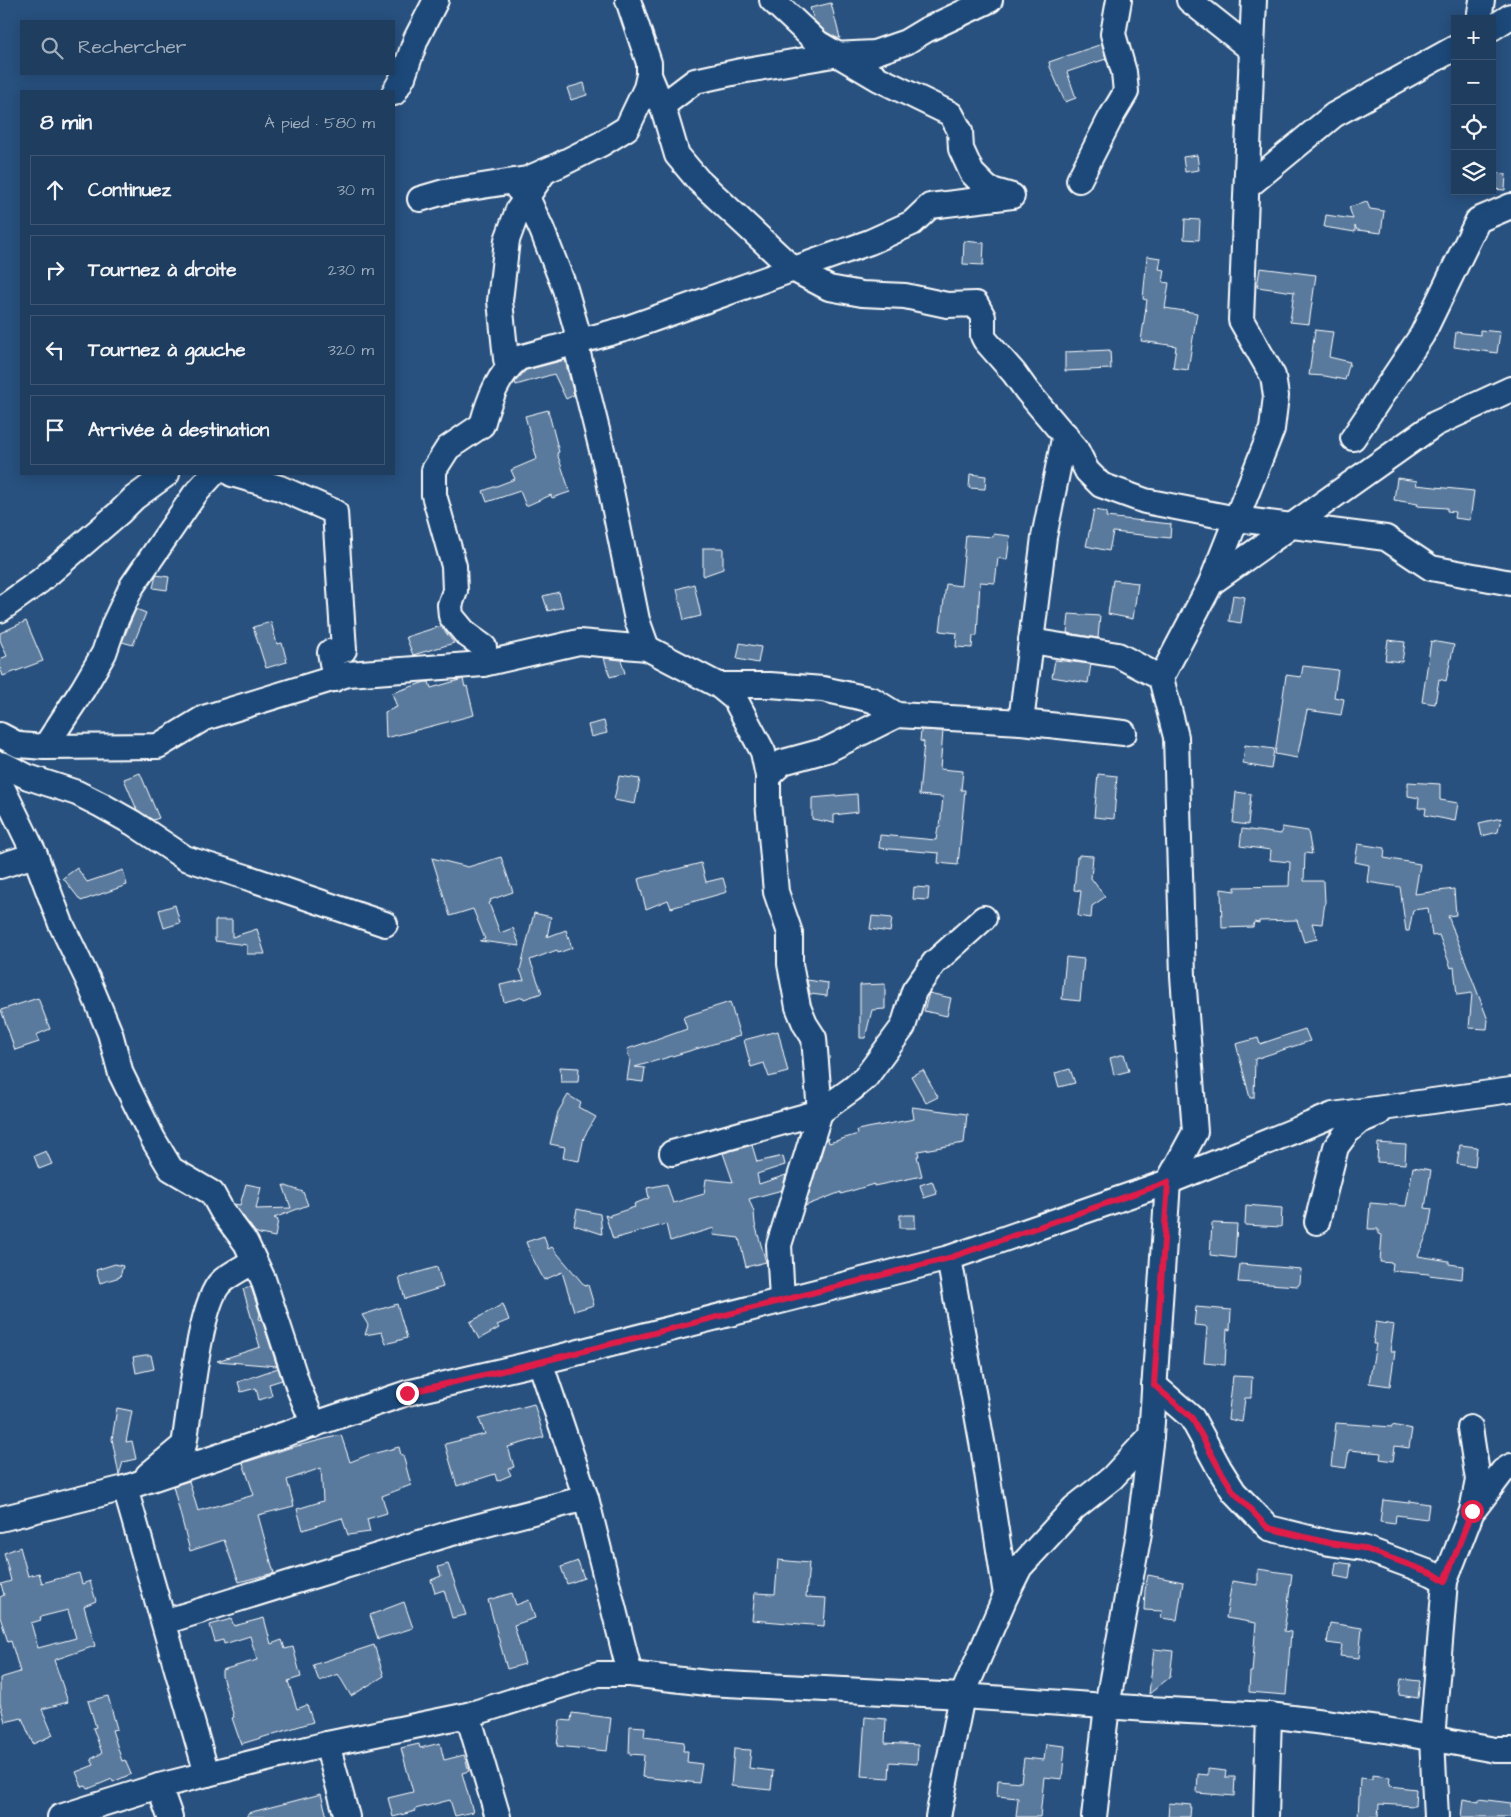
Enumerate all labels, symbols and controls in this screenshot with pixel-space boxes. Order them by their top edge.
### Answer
map controls [1451,15,1496,195]
button: + [1451,15,1496,60]
search box [20,20,395,75]
icon: search [38,34,66,62]
text: Rechercher [78,34,186,61]
button: − [1451,60,1496,105]
button: locate [1451,105,1496,150]
text: 8 min [40,108,92,137]
text: À pied · 580 m [264,112,375,134]
button: layers [1451,150,1496,195]
icon: ahead [41,176,69,204]
text: Continuez [88,177,171,204]
text: 30 m [337,179,374,201]
icon: right [41,256,69,284]
text: Tournez à droite [88,257,236,284]
text: 230 m [328,259,374,281]
icon: left [41,336,69,364]
text: Tournez à gauche [88,337,246,364]
text: 320 m [328,339,374,361]
icon: arrive [41,416,69,444]
text: Arrivée à destination [88,417,269,444]
route end [396,1382,419,1405]
route start [1461,1500,1484,1523]

